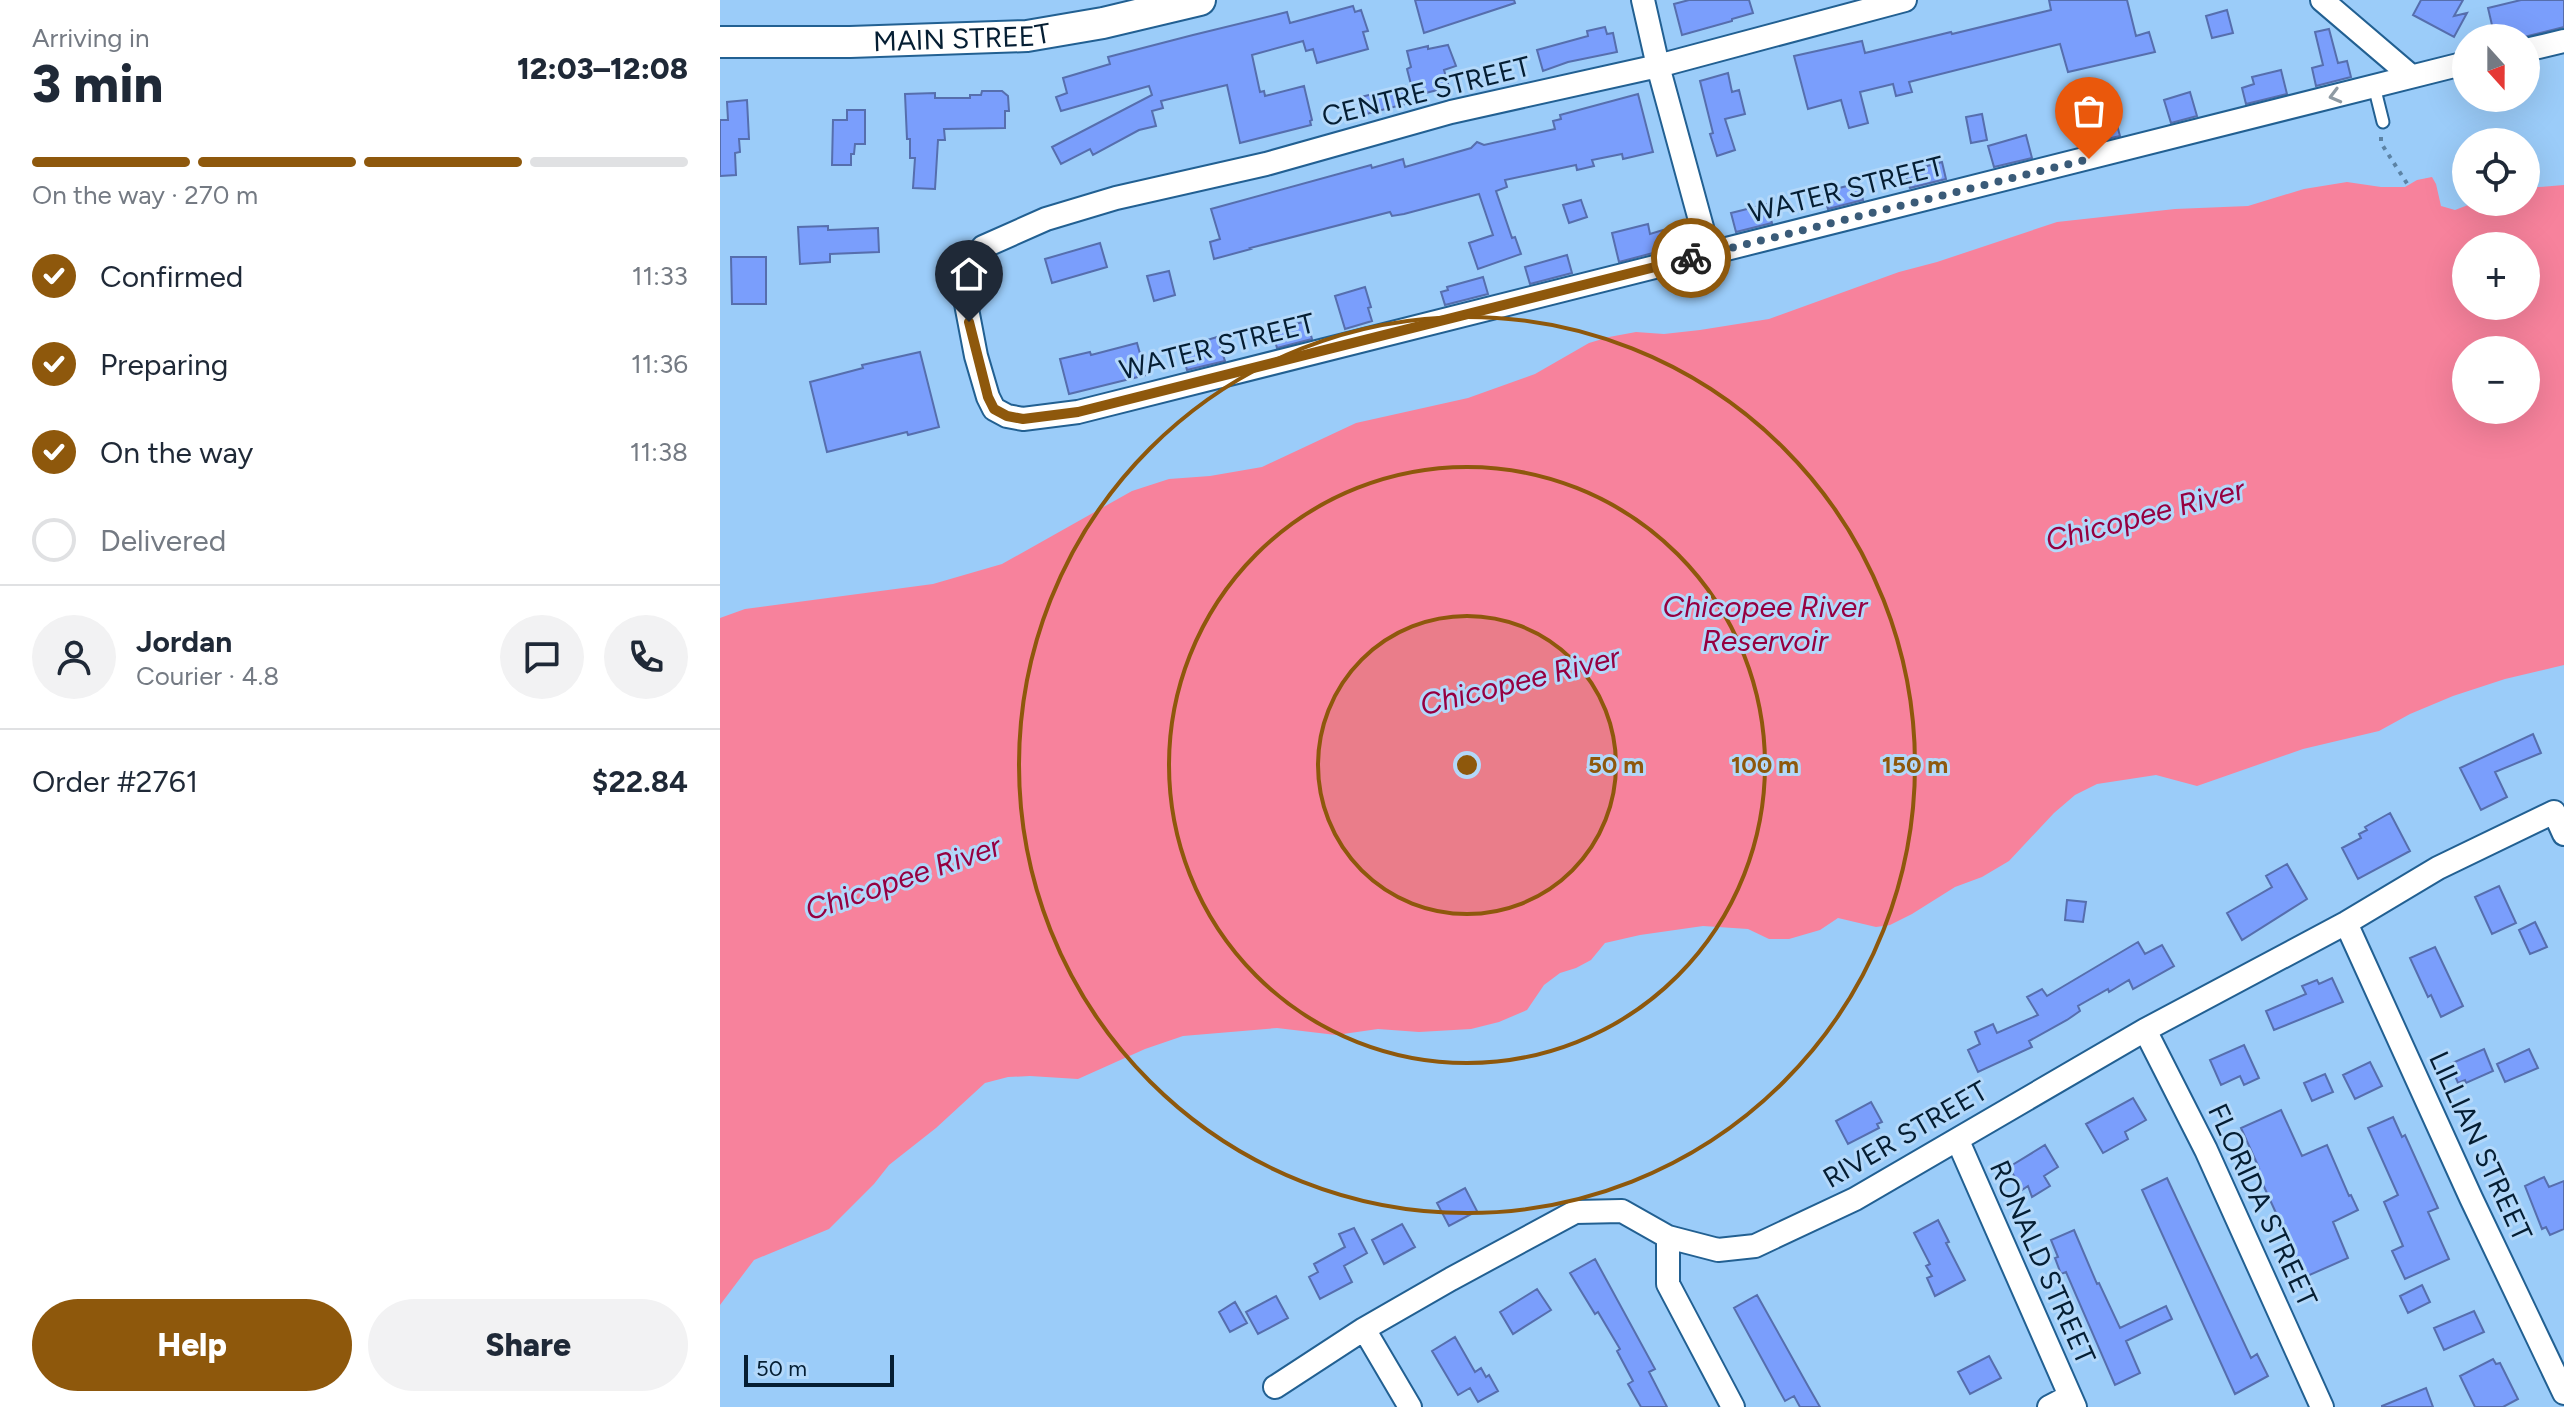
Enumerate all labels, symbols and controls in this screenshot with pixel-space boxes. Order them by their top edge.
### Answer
street label: MAIN STREET [873,15,1054,58]
text: Arriving in [32,22,150,54]
north arrow [2452,24,2540,112]
map controls [2452,24,2540,424]
street label: CENTRE STREET [1318,49,1534,133]
text: 12:03–12:08 [517,50,688,87]
text: 3 min [32,53,163,115]
pin [2055,77,2123,159]
one-way arrow [2329,86,2343,103]
icon: bag [2067,89,2111,133]
button: locate [2452,128,2540,216]
street label: WATER STREET [1745,148,1948,230]
text: On the way · 270 m [32,179,258,211]
courier [1651,218,1731,298]
button: + [2452,232,2540,320]
icon: bike [1669,236,1713,280]
pin [935,240,1003,322]
icon: home [947,252,991,296]
icon: check [32,254,76,298]
text: Confirmed [100,258,243,295]
text: 11:33 [632,260,688,292]
street label: WATER STREET [1116,305,1319,387]
button: − [2452,336,2540,424]
icon: check [32,342,76,386]
text: Preparing [100,346,228,383]
text: 11:36 [631,348,688,380]
icon: check [32,430,76,474]
text: On the way [100,434,253,471]
text: 11:38 [630,436,688,468]
water label: Chicopee River [2041,470,2250,559]
text: Delivered [100,522,226,559]
water label: Chicopee River Reservoir [1663,588,1869,659]
button: person [32,615,116,699]
button: chat [500,615,584,699]
button: phone [604,615,688,699]
text: Jordan [136,623,232,660]
water label: Chicopee River [1416,637,1625,723]
text: Courier · 4.8 [136,660,279,692]
text: 50 m [1588,750,1644,779]
text: 100 m [1731,750,1799,779]
text: 150 m [1882,750,1948,779]
centre of rings [1453,751,1481,779]
text: Order #2761 [32,763,198,800]
text: $22.84 [592,763,688,800]
water label: Chicopee River [800,826,1007,928]
street label: LILLIAN STREET [2422,1046,2540,1247]
street label: RIVER STREET [1817,1073,1994,1195]
street label: FLORIDA STREET [2201,1098,2325,1312]
street label: RONALD STREET [1983,1155,2103,1370]
button: Help [32,1299,352,1391]
button: Share [368,1299,688,1391]
scale bar [744,1351,894,1387]
text: 50 m [756,1355,807,1382]

